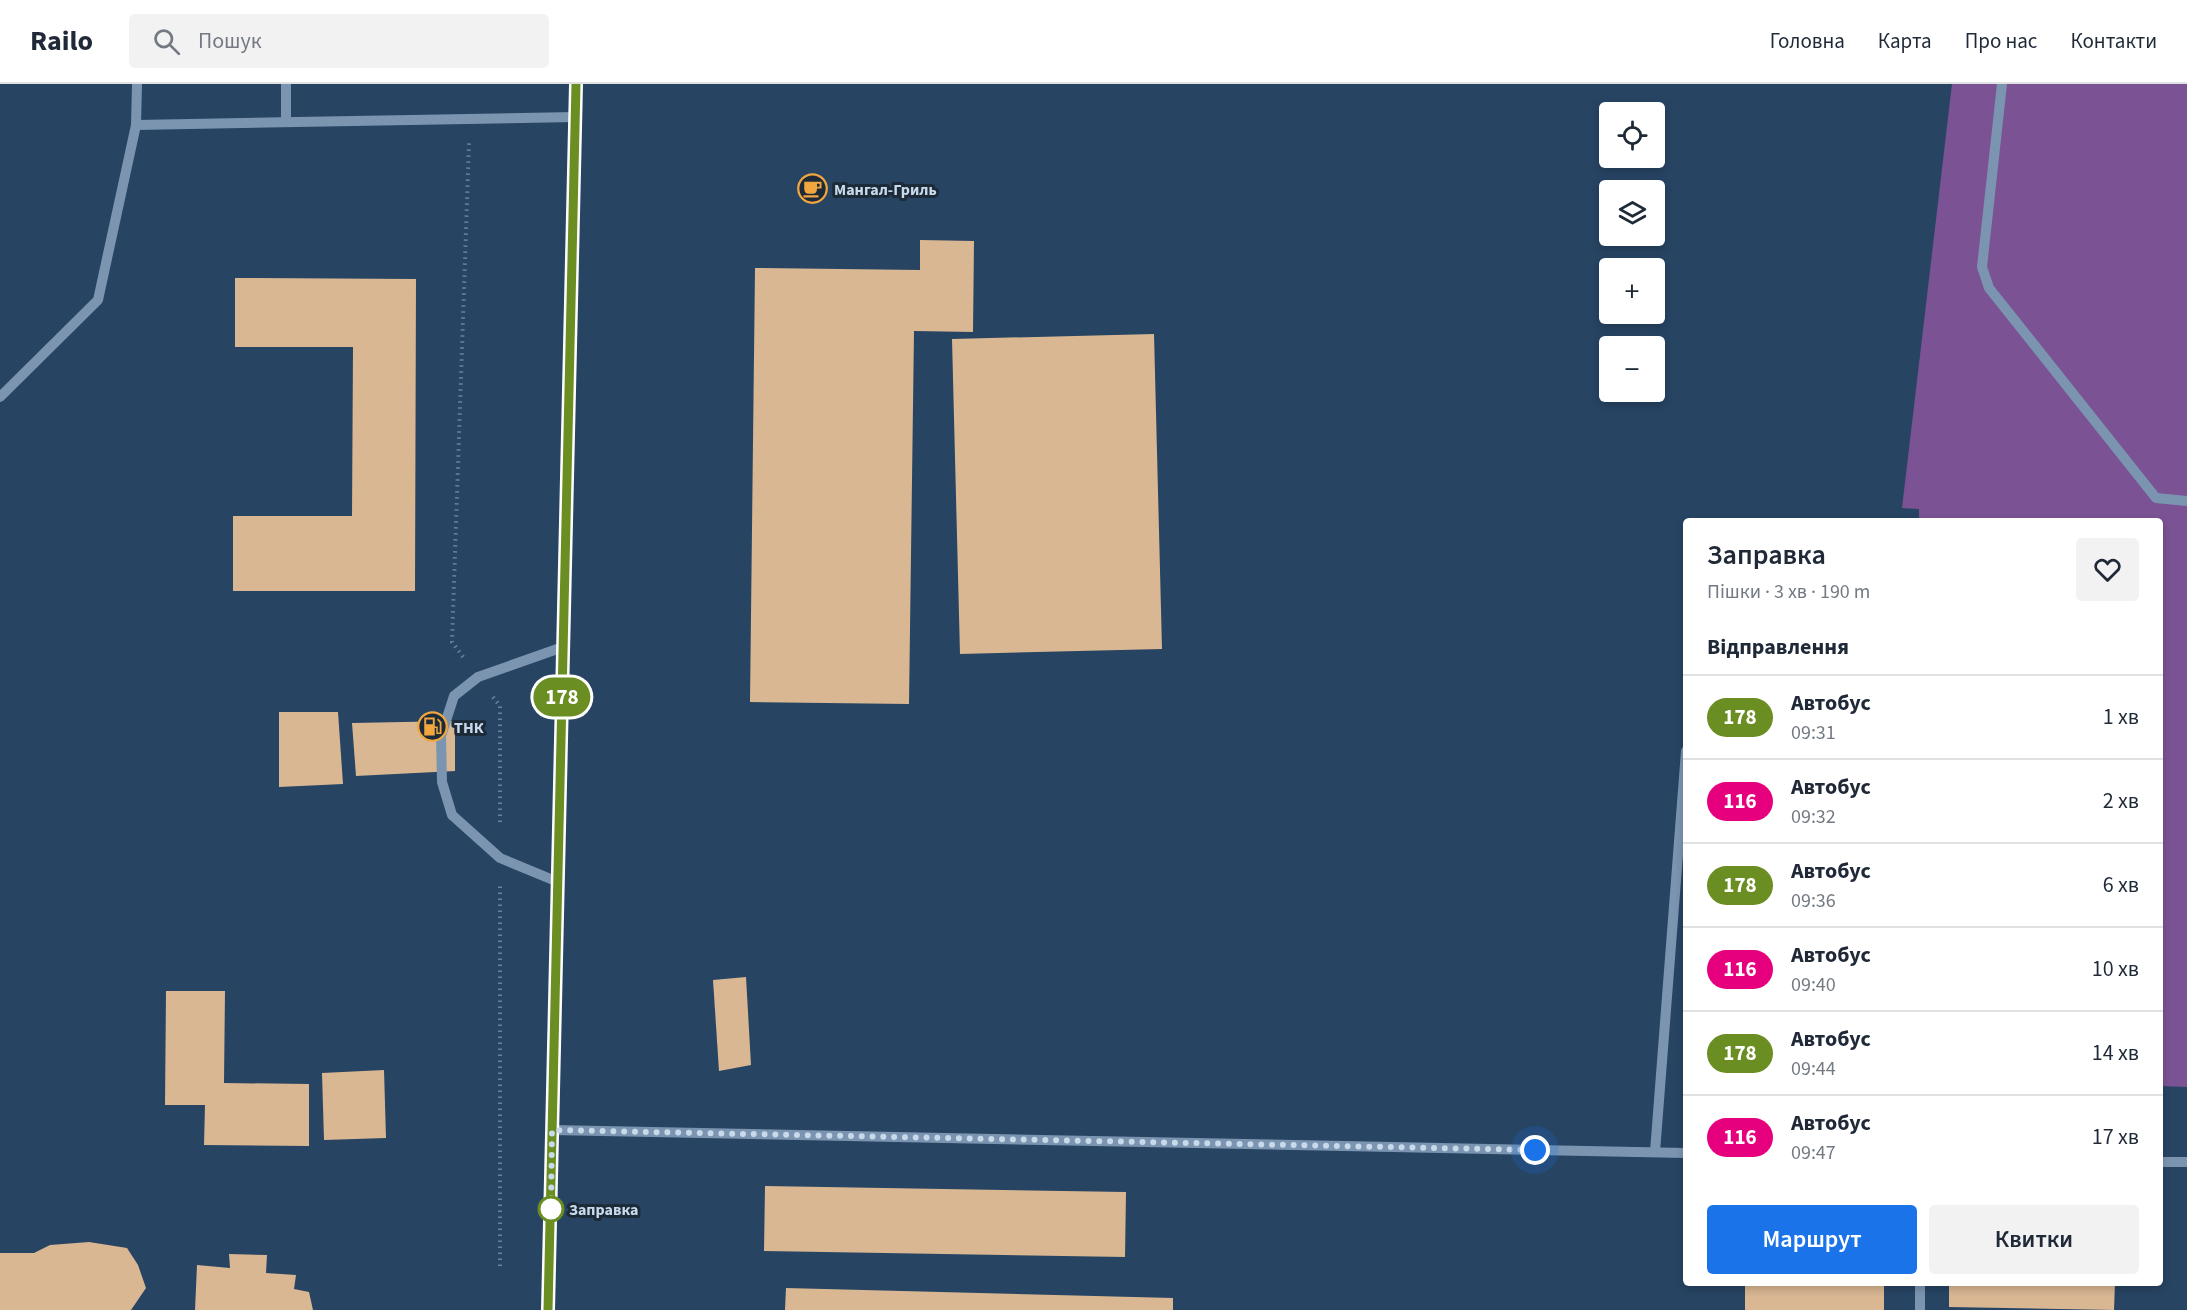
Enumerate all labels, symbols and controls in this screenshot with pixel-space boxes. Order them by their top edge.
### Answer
search box [129,14,549,68]
text: Railo [30,21,93,61]
icon: search [150,25,183,58]
text: Пошук [198,25,262,57]
text: Головна [1770,26,1845,56]
text: Карта [1878,26,1932,56]
text: Про нас [1965,26,2037,56]
text: Контакти [2070,26,2157,56]
map controls [1599,102,1665,402]
button: locate [1599,102,1665,168]
cafe icon: Мангал-Гриль [797,173,829,205]
place label: Мангал-Гриль [834,179,937,201]
button: layers [1599,180,1665,246]
button: + [1599,258,1665,324]
button: − [1599,336,1665,402]
text: Заправка [1707,535,1826,575]
button: heart [2076,538,2139,601]
text: Пішки · 3 хв · 190 m [1707,578,1870,606]
text: Відправлення [1707,631,1849,663]
line badge: 178 [528,678,596,716]
text: 178 [545,682,579,712]
text: Автобус [1791,687,1871,719]
text: 1 хв [2103,701,2139,733]
text: 178 [1723,702,1757,732]
fuel station icon: ТНК [417,711,449,743]
place label: ТНК [454,717,484,739]
text: 09:31 [1791,719,1836,747]
text: Автобус [1791,771,1871,803]
text: 2 хв [2103,785,2139,817]
text: 116 [1723,786,1757,816]
text: 09:32 [1791,803,1836,831]
text: Автобус [1791,855,1871,887]
text: 6 хв [2103,869,2139,901]
text: 178 [1723,870,1757,900]
text: 09:36 [1791,887,1836,915]
text: Автобус [1791,939,1871,971]
text: 10 хв [2092,953,2139,985]
text: 116 [1723,954,1757,984]
text: 09:40 [1791,971,1836,999]
text: Автобус [1791,1023,1871,1055]
text: 14 хв [2092,1037,2139,1069]
text: 178 [1723,1038,1757,1068]
text: 09:44 [1791,1055,1836,1083]
text: Автобус [1791,1107,1871,1139]
text: 17 хв [2092,1121,2139,1153]
text: 116 [1723,1122,1757,1152]
your location [1520,1135,1550,1165]
text: 09:47 [1791,1139,1836,1167]
marker: Заправка [538,1196,564,1222]
place label: Заправка [569,1199,638,1221]
button: Маршрут [1707,1205,1917,1274]
button: Квитки [1929,1205,2139,1274]

